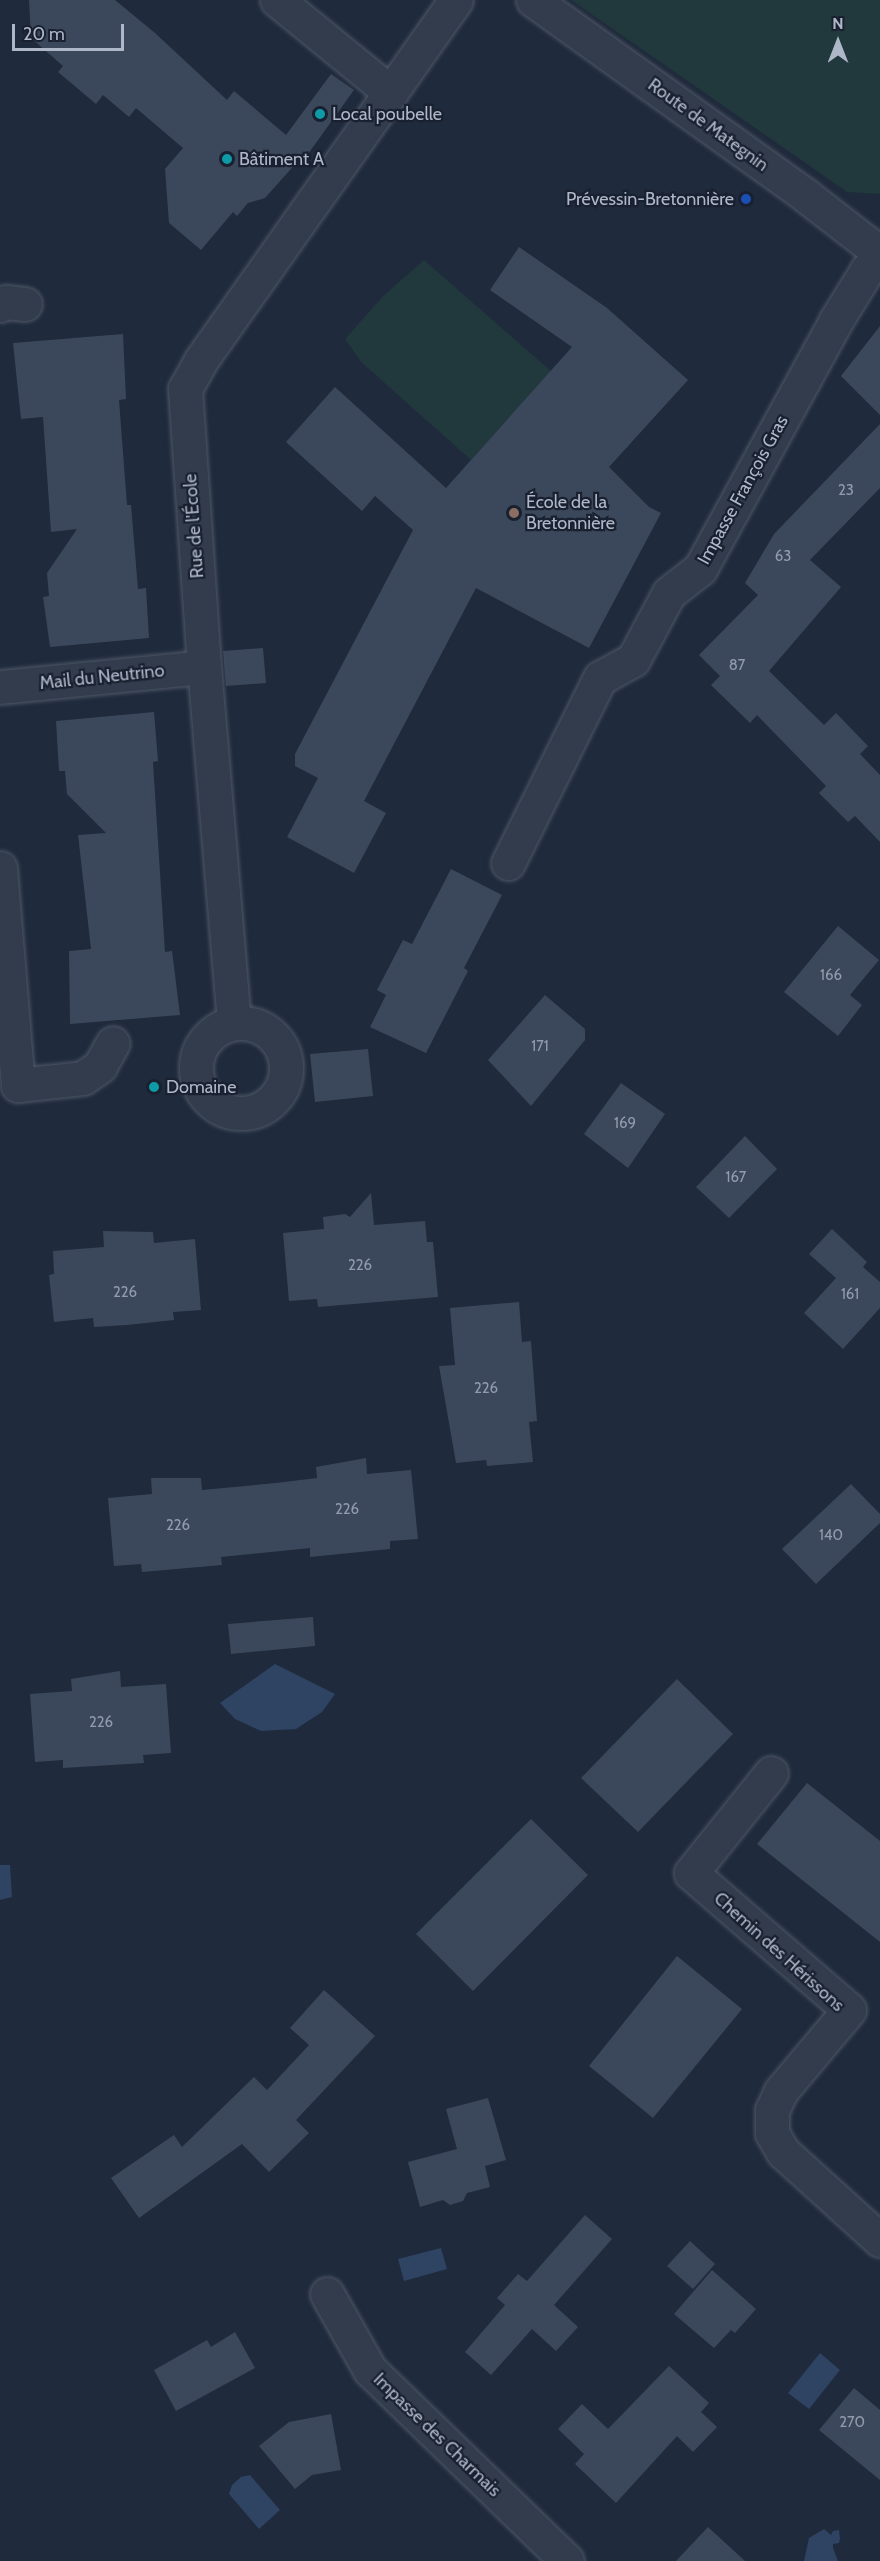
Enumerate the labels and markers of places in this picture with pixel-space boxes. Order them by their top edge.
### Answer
place label: Local poubelle [332,103,442,125]
marker: Local poubelle [313,107,327,121]
place label: Bâtiment A [239,148,324,170]
marker: Bâtiment A [220,152,234,166]
place label: Prévessin-Bretonnière [566,188,734,210]
marker: Prévessin-Bretonnière [739,192,753,206]
place label: École de la Bretonnière [526,492,615,534]
marker: École de la Bretonnière [507,506,521,520]
place label: Domaine [166,1076,236,1098]
marker: Domaine [147,1080,161,1094]

